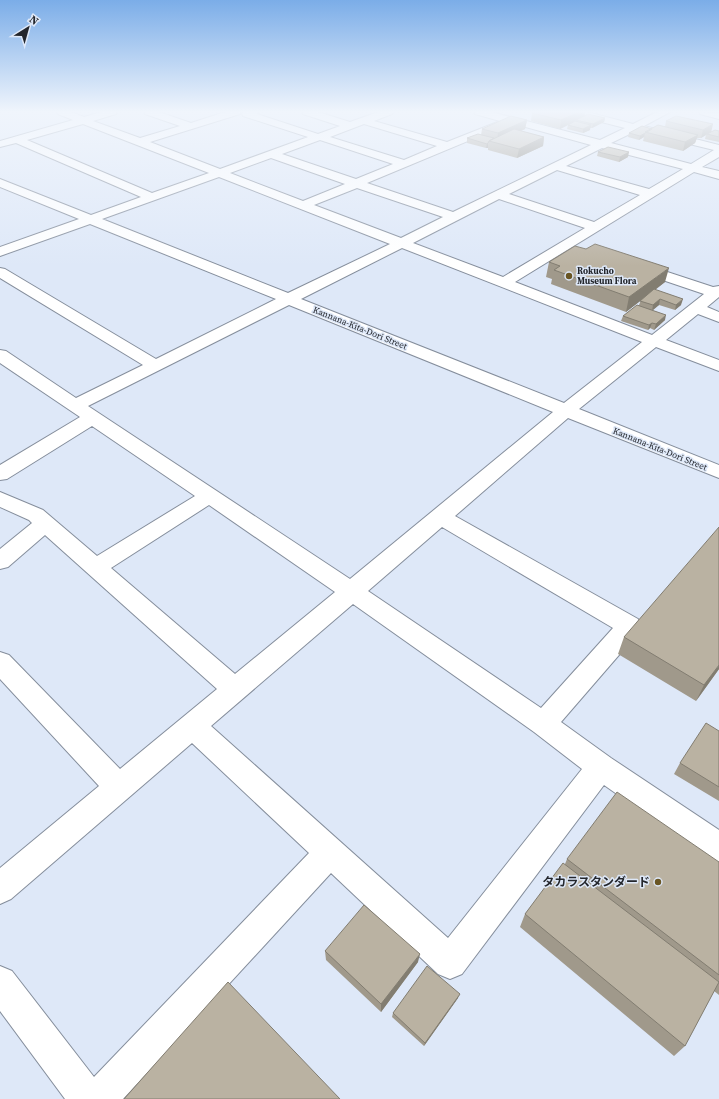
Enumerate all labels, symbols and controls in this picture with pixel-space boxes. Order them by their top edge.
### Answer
north arrow [8,8,48,48]
text: N [26,12,41,29]
place label: Rokucho Museum Flora [577,265,637,287]
marker: Rokucho Museum Flora [564,271,574,281]
street label: Kannana-Kita-Dori Street [311,304,409,352]
street label: Kannana-Kita-Dori Street [611,425,709,473]
place label: タカラスタンダード [542,874,650,890]
marker: タカラスタンダード [653,877,663,887]

